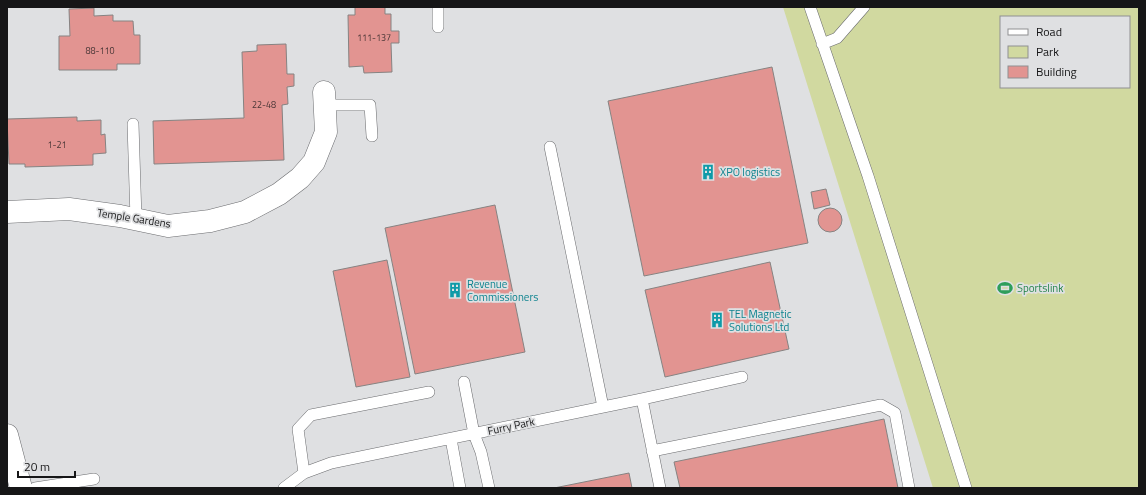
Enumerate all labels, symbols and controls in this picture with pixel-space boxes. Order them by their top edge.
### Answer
legend [1000,16,1130,88]
text: Road [1036,22,1062,41]
house number: 111-137 [357,31,391,44]
text: Park [1036,42,1059,61]
house number: 88-110 [85,44,115,57]
text: Building [1036,62,1077,81]
house number: 22-48 [252,98,276,111]
house number: 1-21 [47,138,67,151]
building icon: XPO logistics [699,163,717,181]
place label: XPO logistics [720,164,780,180]
street label: Temple Gardens [96,204,172,232]
place label: Revenue Commissioners [467,276,538,305]
sports icon: Sportslink [996,279,1014,297]
place label: Sportslink [1017,280,1064,296]
building icon: Revenue Commissioners [446,281,464,299]
place label: TEL Magnetic Solutions Ltd [729,306,792,335]
building icon: TEL Magnetic Solutions Ltd [708,311,726,329]
street label: Furry Park [486,413,537,439]
scale bar [18,453,75,479]
text: 20 m [24,457,50,476]

